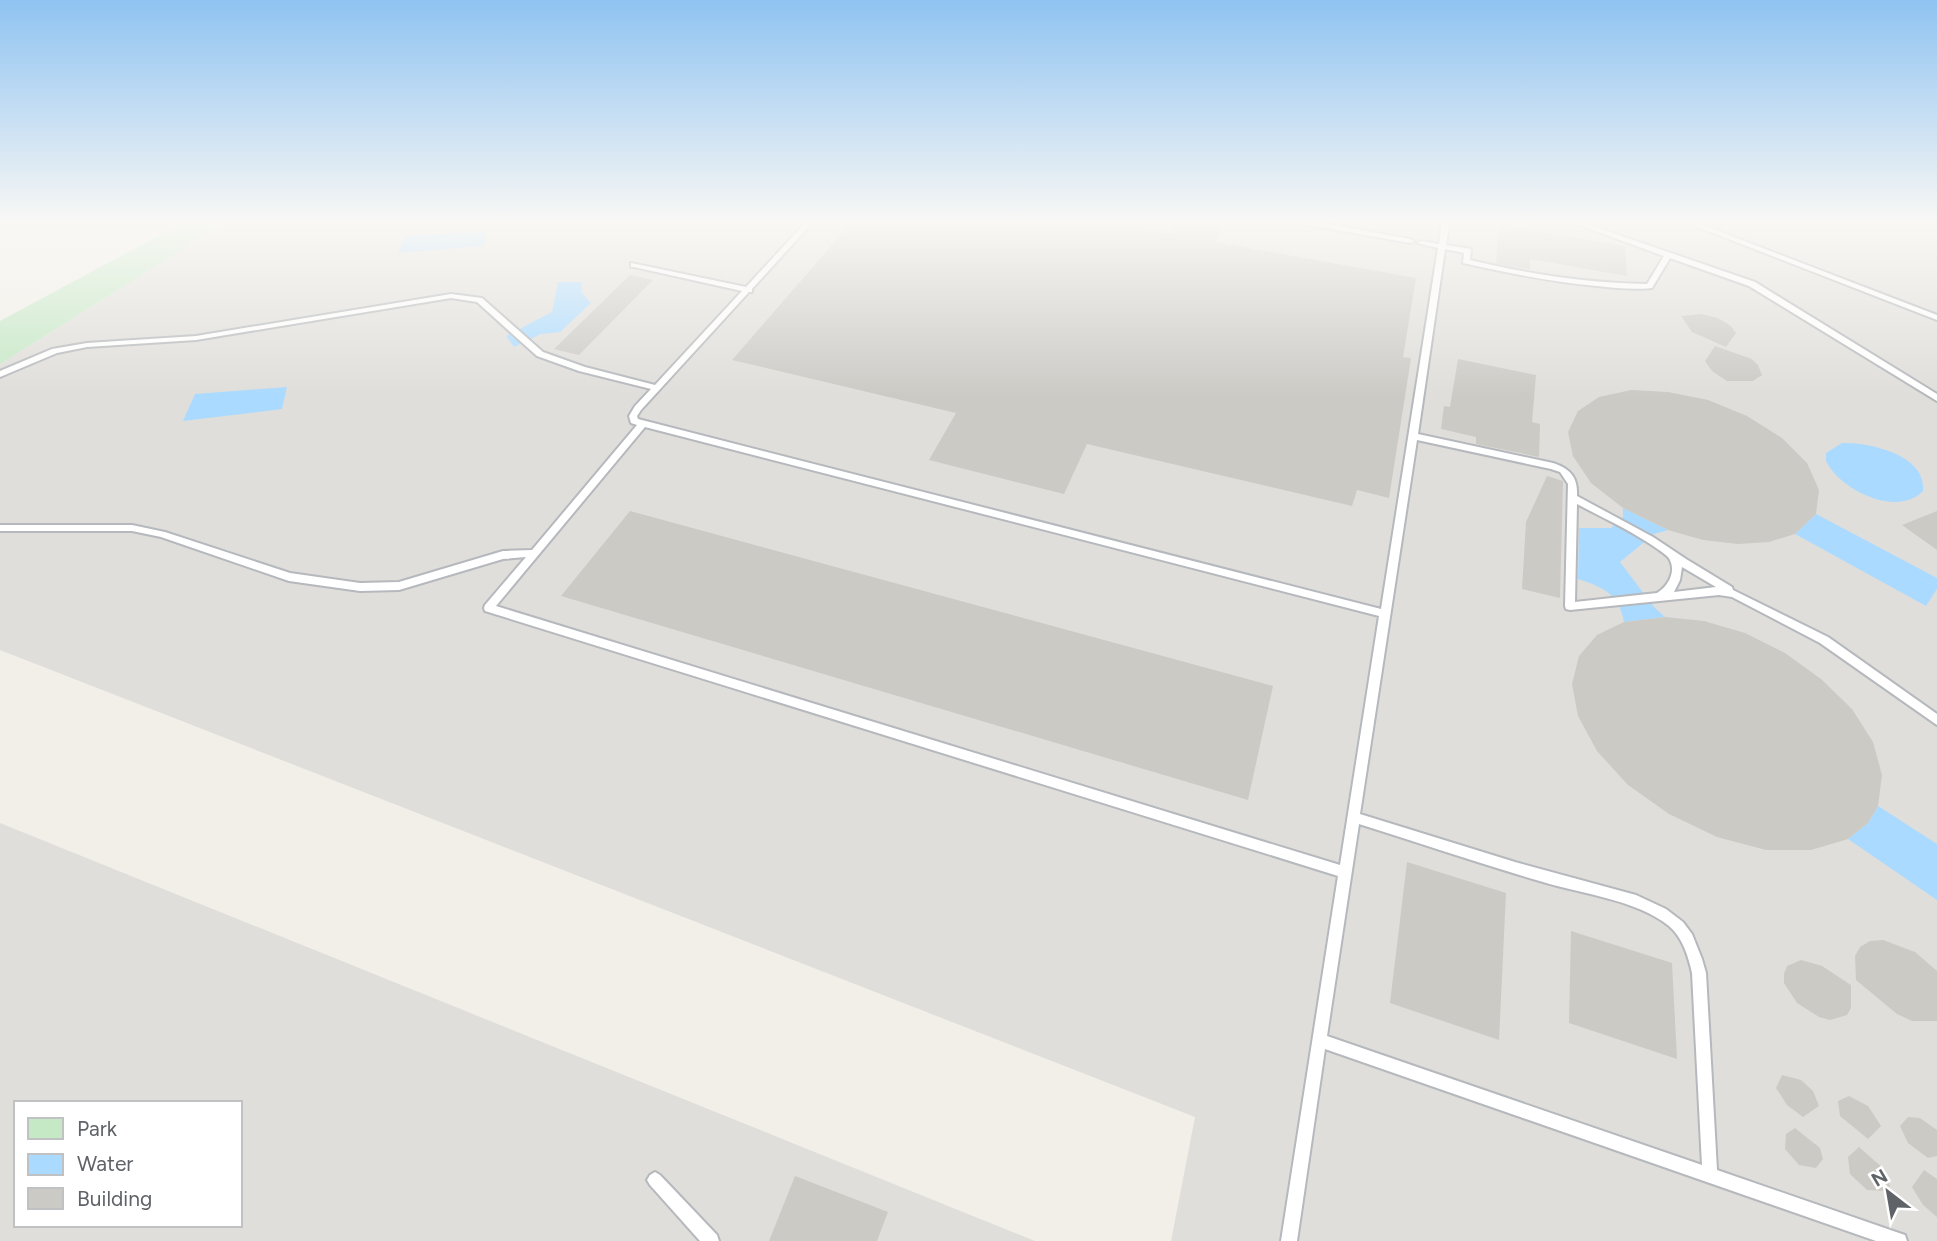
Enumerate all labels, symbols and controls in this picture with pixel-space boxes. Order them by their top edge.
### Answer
legend [14,1101,242,1227]
text: Park [77,1116,118,1141]
text: Water [77,1151,133,1176]
north arrow [1853,1157,1923,1227]
text: N [1867,1164,1892,1191]
text: Building [77,1186,152,1211]

